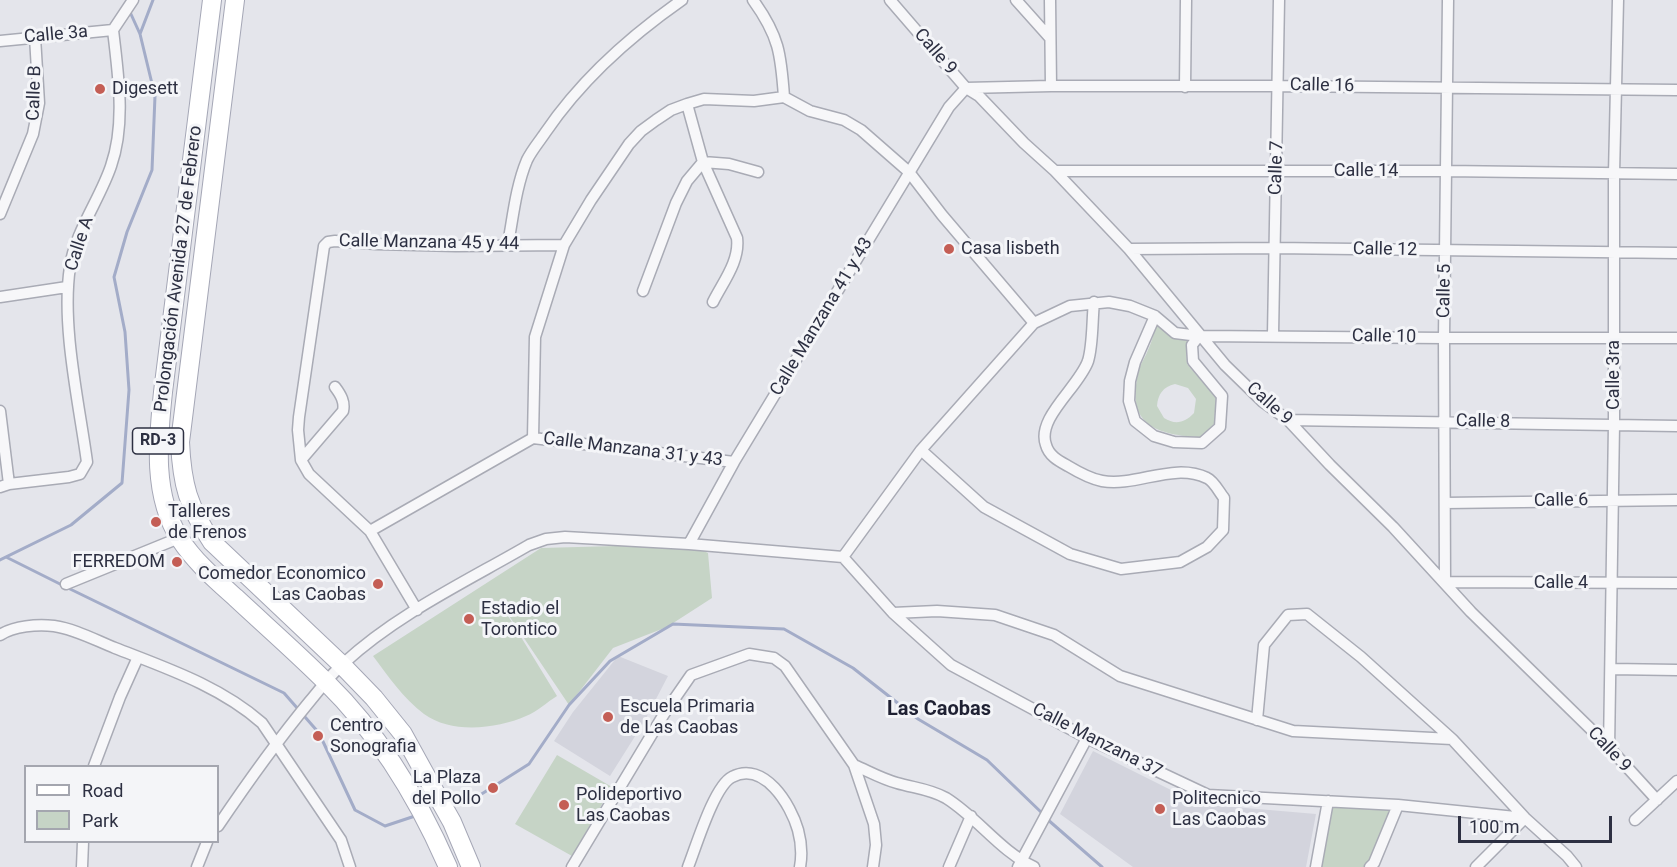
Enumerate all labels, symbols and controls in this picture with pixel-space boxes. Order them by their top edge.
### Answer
street label: Calle 3a [23,21,89,49]
street label: Calle 9 [909,24,961,80]
street label: Calle B [23,65,47,121]
street label: Calle 16 [1290,75,1354,97]
place label: Digesett [112,78,178,100]
marker: Digesett [93,82,107,96]
street label: Prolongación Avenida 27 de Febrero [151,124,207,414]
street label: Calle 7 [1265,140,1289,196]
street label: Calle 14 [1334,160,1398,182]
street label: Calle A [61,214,99,274]
street label: Calle Manzana 45 y 44 [339,231,519,255]
street label: Calle Manzana 41 y 43 [766,234,878,400]
place label: Casa lisbeth [961,238,1060,260]
street label: Calle 12 [1353,239,1417,261]
marker: Casa lisbeth [942,242,956,256]
street label: Calle 5 [1434,264,1456,318]
street label: Calle 10 [1352,326,1416,348]
street label: Calle 3ra [1603,340,1625,410]
street label: Calle 9 [1242,378,1296,430]
street label: Calle 8 [1456,411,1510,433]
road number: RD-3 [132,428,184,454]
street label: Calle Manzana 31 y 43 [542,428,724,472]
street label: Calle 6 [1534,490,1588,512]
place label: Talleres de Frenos [168,501,247,544]
marker: Talleres de Frenos [149,515,163,529]
place label: FERREDOM [72,551,165,573]
marker: FERREDOM [170,555,184,569]
place label: Comedor Economico Las Caobas [198,563,366,606]
street label: Calle 4 [1534,572,1588,594]
marker: Comedor Economico Las Caobas [371,577,385,591]
place label: Estadio el Torontico [481,598,559,640]
marker: Estadio el Torontico [462,612,476,626]
place label: Escuela Primaria de Las Caobas [620,696,755,738]
district label: Las Caobas [887,698,991,722]
street label: Calle Manzana 37 [1028,699,1166,783]
marker: Escuela Primaria de Las Caobas [601,710,615,724]
place label: Centro Sonografia [330,715,417,758]
street label: Calle 9 [1583,723,1635,777]
marker: Centro Sonografia [311,729,325,743]
legend [24,765,219,843]
place label: La Plaza del Pollo [412,767,481,810]
text: Road [82,780,123,801]
marker: La Plaza del Pollo [486,781,500,795]
place label: Polideportivo Las Caobas [576,784,682,826]
place label: Politecnico Las Caobas [1172,788,1266,830]
marker: Polideportivo Las Caobas [557,798,571,812]
marker: Politecnico Las Caobas [1153,802,1167,816]
scale bar [1461,804,1616,842]
text: Park [82,810,118,831]
text: 100 m [1469,816,1520,837]

